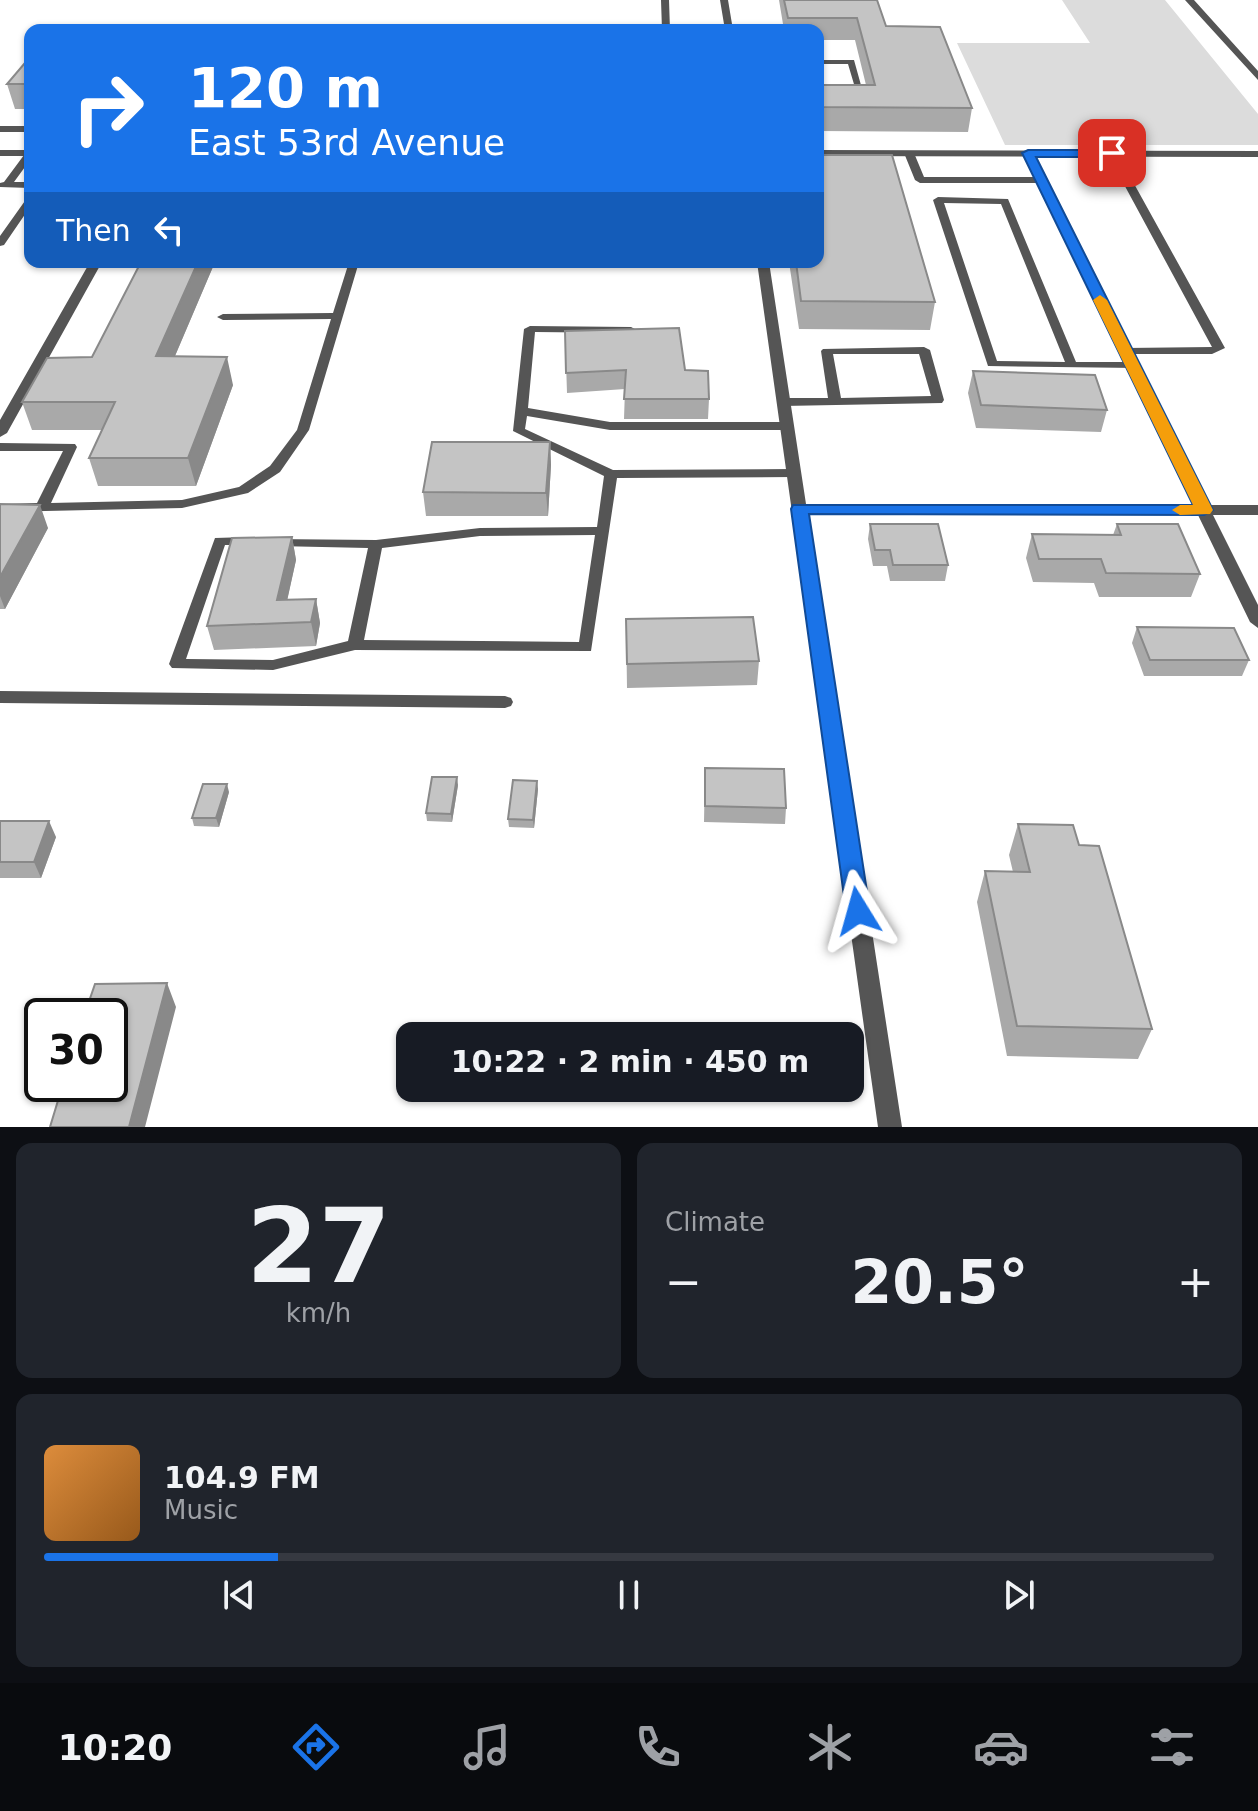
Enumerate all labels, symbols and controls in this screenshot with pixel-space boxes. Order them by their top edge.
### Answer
text: 120 m [188,55,383,120]
icon: right [56,56,160,160]
pin [1078,119,1146,187]
text: East 53rd Avenue [188,122,505,163]
icon: arrive [1090,131,1134,175]
icon: left [147,208,191,252]
text: Then [56,213,131,248]
position arrow [816,869,900,953]
speed limit sign: 30 [24,998,128,1102]
text: 10:22 · 2 min · 450 m [451,1044,809,1079]
text: 27 [246,1185,391,1307]
text: Climate [665,1207,765,1237]
text: 20.5° [850,1247,1029,1317]
text: − [665,1256,702,1307]
text: + [1177,1256,1214,1307]
text: km/h [286,1298,351,1328]
text: 104.9 FM [164,1460,320,1495]
text: Music [164,1495,238,1525]
icon: previous [217,1573,261,1617]
icon: pause [607,1573,651,1617]
icon: next [997,1573,1041,1617]
icon: directions [288,1719,344,1775]
icon: music [459,1719,515,1775]
icon: phone [630,1719,686,1775]
icon: climate [802,1719,858,1775]
icon: car [973,1719,1029,1775]
icon: filters [1144,1719,1200,1775]
text: 10:20 [58,1727,172,1768]

